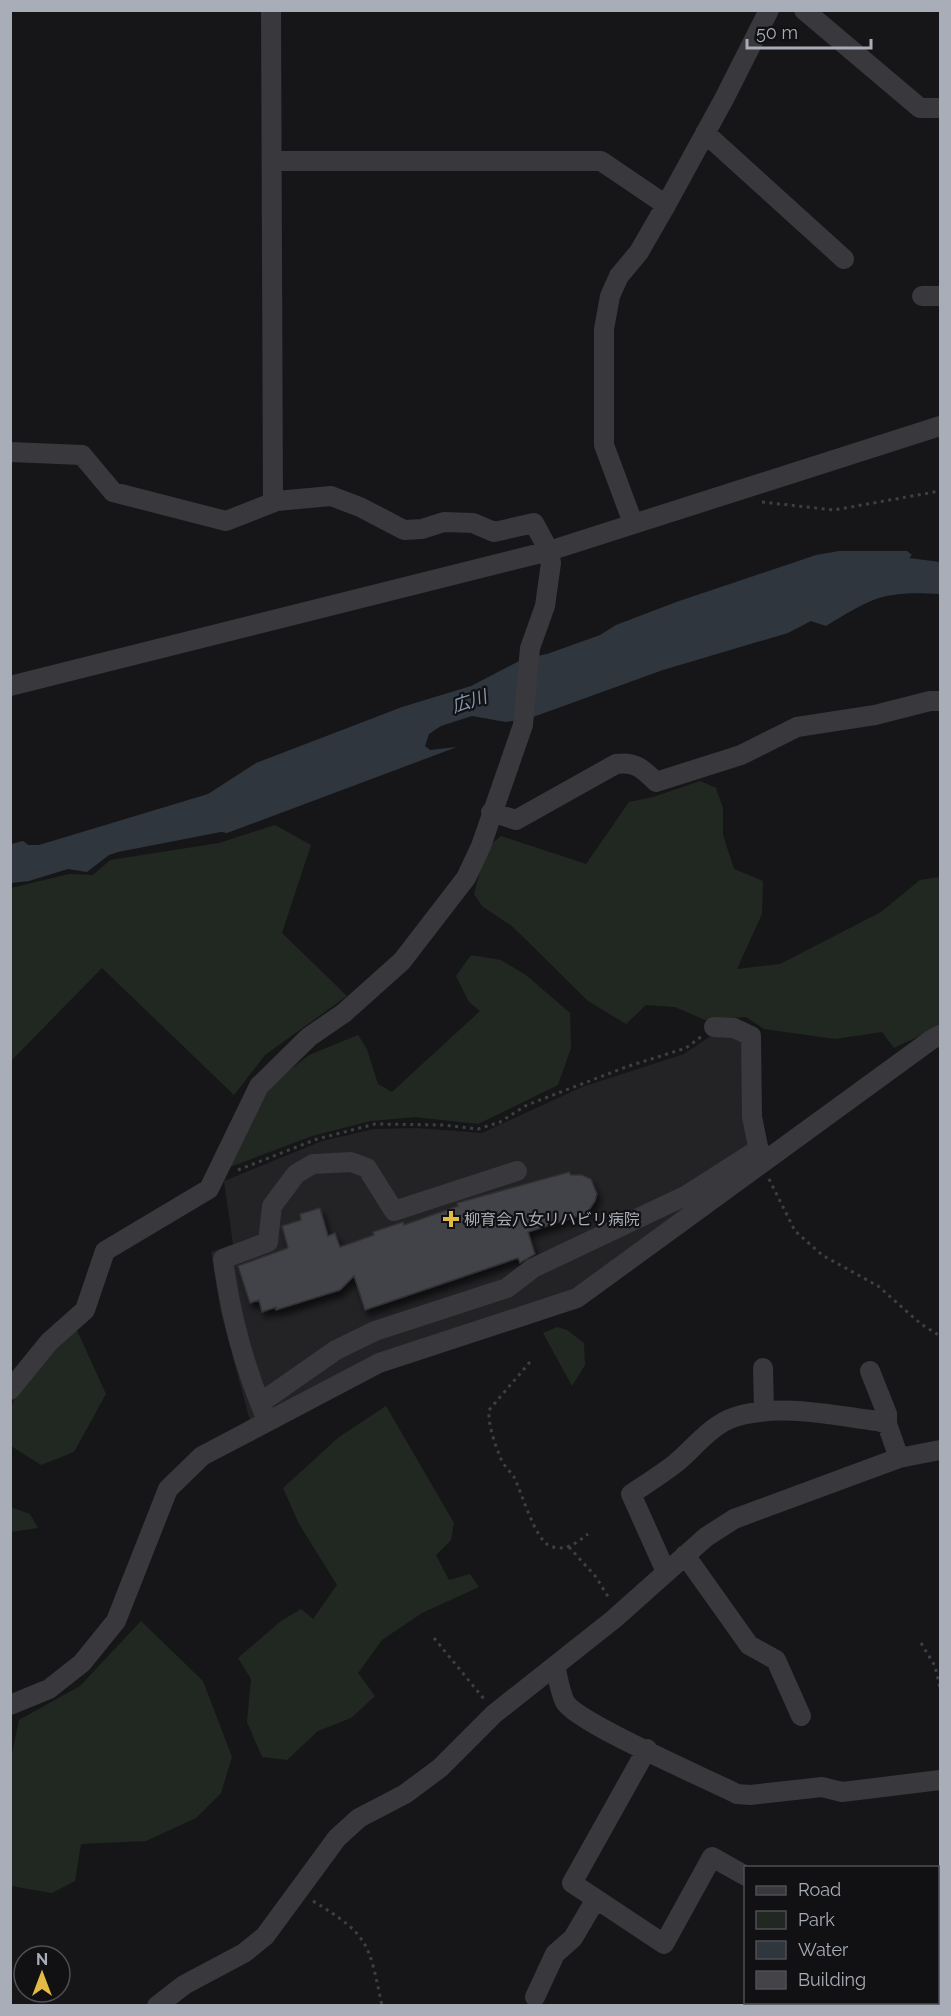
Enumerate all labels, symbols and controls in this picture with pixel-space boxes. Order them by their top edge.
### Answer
scale bar [747,12,872,50]
text: 50 m [756,22,798,43]
water label: 広川 [449,685,491,717]
marker: 柳育会八女リハビリ病院 [442,1210,460,1228]
place label: 柳育会八女リハビリ病院 [464,1210,640,1229]
legend [744,1866,939,2004]
text: Road [798,1879,841,1900]
text: Park [798,1909,835,1930]
text: Water [798,1939,849,1960]
north arrow [12,1944,72,2004]
text: N [36,1950,48,1969]
text: Building [798,1969,866,1990]

